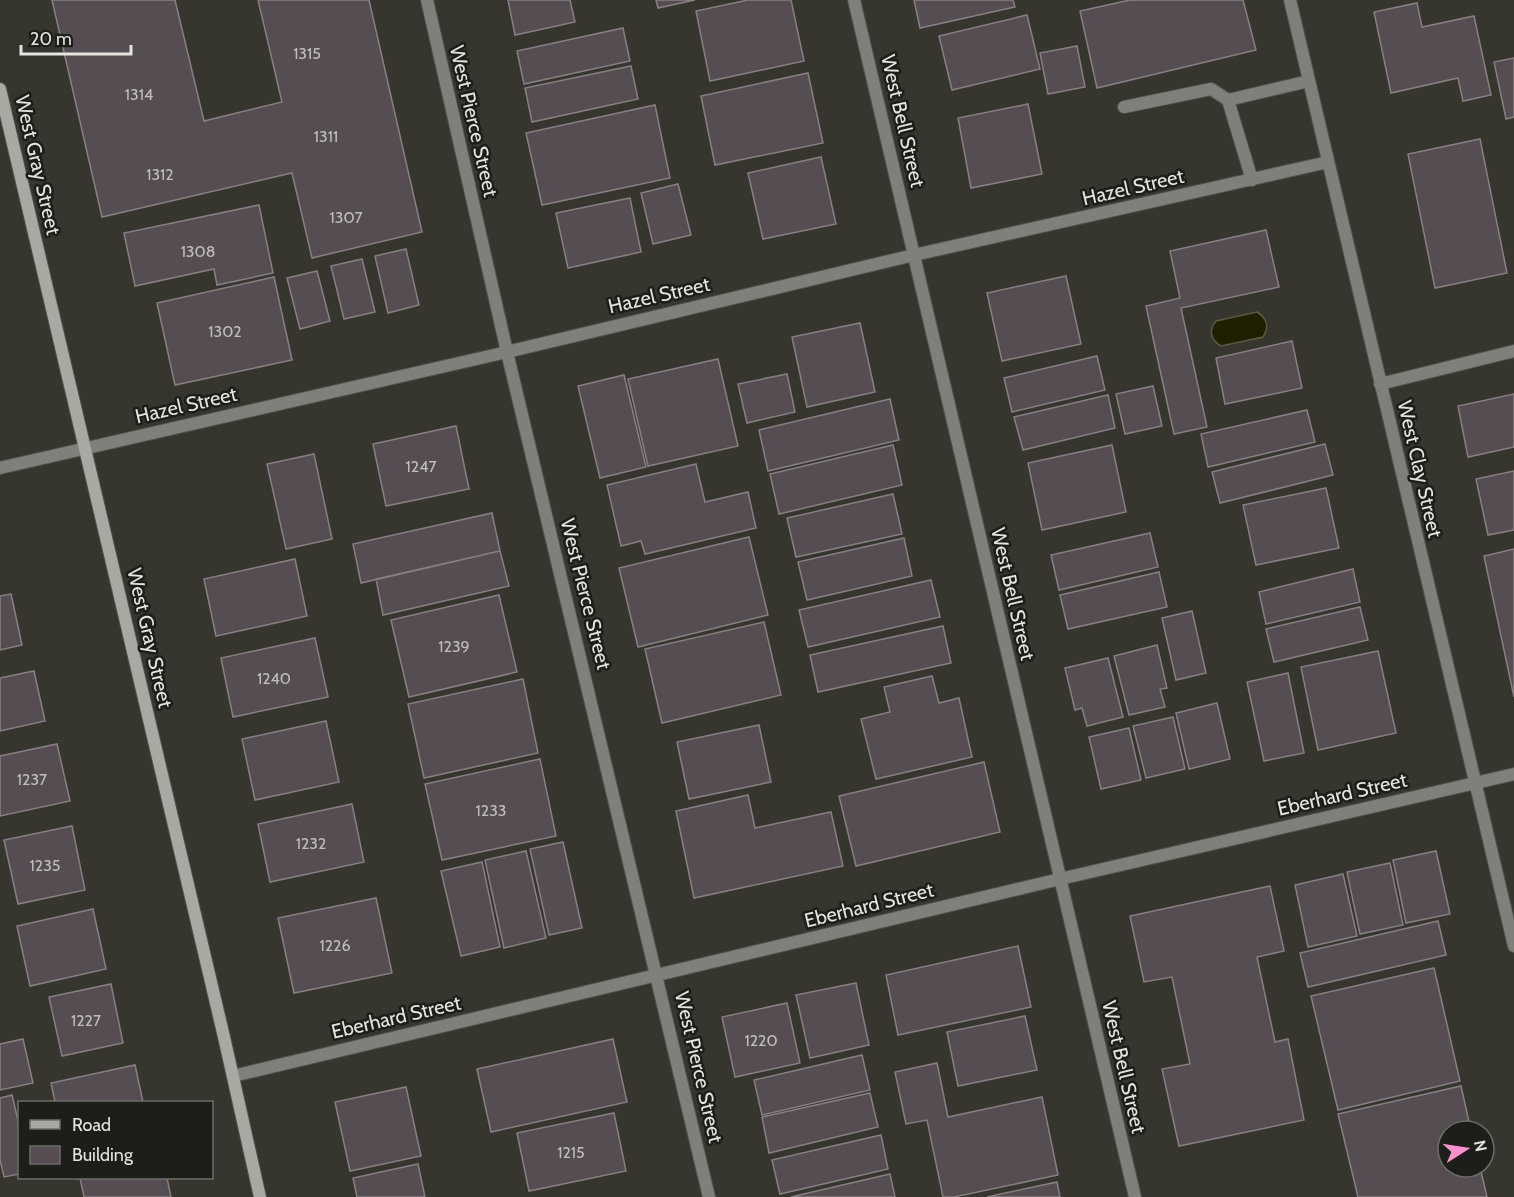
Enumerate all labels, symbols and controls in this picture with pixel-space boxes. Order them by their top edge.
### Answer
scale bar [21,18,130,56]
text: 20 m [30,28,72,50]
street label: West Pierce Street [445,43,503,199]
house number: 1315 [293,44,321,63]
street label: West Bell Street [876,52,930,190]
house number: 1314 [125,85,153,104]
street label: West Gray Street [10,93,66,237]
house number: 1311 [314,127,338,146]
street label: Hazel Street [1080,164,1186,210]
house number: 1312 [146,165,174,184]
house number: 1307 [330,208,362,227]
house number: 1308 [181,242,215,261]
street label: Hazel Street [606,272,712,318]
house number: 1302 [208,322,242,341]
street label: Hazel Street [133,382,239,428]
street label: West Clay Street [1393,398,1448,540]
house number: 1247 [406,457,436,476]
street label: West Pierce Street [556,516,616,672]
street label: West Bell Street [986,525,1040,663]
street label: West Gray Street [122,566,178,710]
house number: 1239 [438,637,470,656]
house number: 1240 [257,669,291,688]
street label: Eberhard Street [1275,767,1409,821]
house number: 1237 [17,770,47,789]
house number: 1233 [476,801,506,820]
house number: 1232 [296,834,326,853]
house number: 1235 [30,856,60,875]
street label: Eberhard Street [802,877,936,933]
house number: 1226 [319,936,351,955]
street label: West Pierce Street [670,989,728,1145]
street label: Eberhard Street [329,990,463,1044]
street label: West Bell Street [1097,998,1151,1136]
house number: 1227 [71,1011,101,1030]
house number: 1220 [744,1031,778,1050]
legend [18,1101,213,1179]
text: Road [72,1114,111,1136]
north arrow [1436,1119,1496,1179]
text: N [1470,1138,1491,1153]
house number: 1215 [557,1143,585,1162]
text: Building [72,1144,134,1166]

